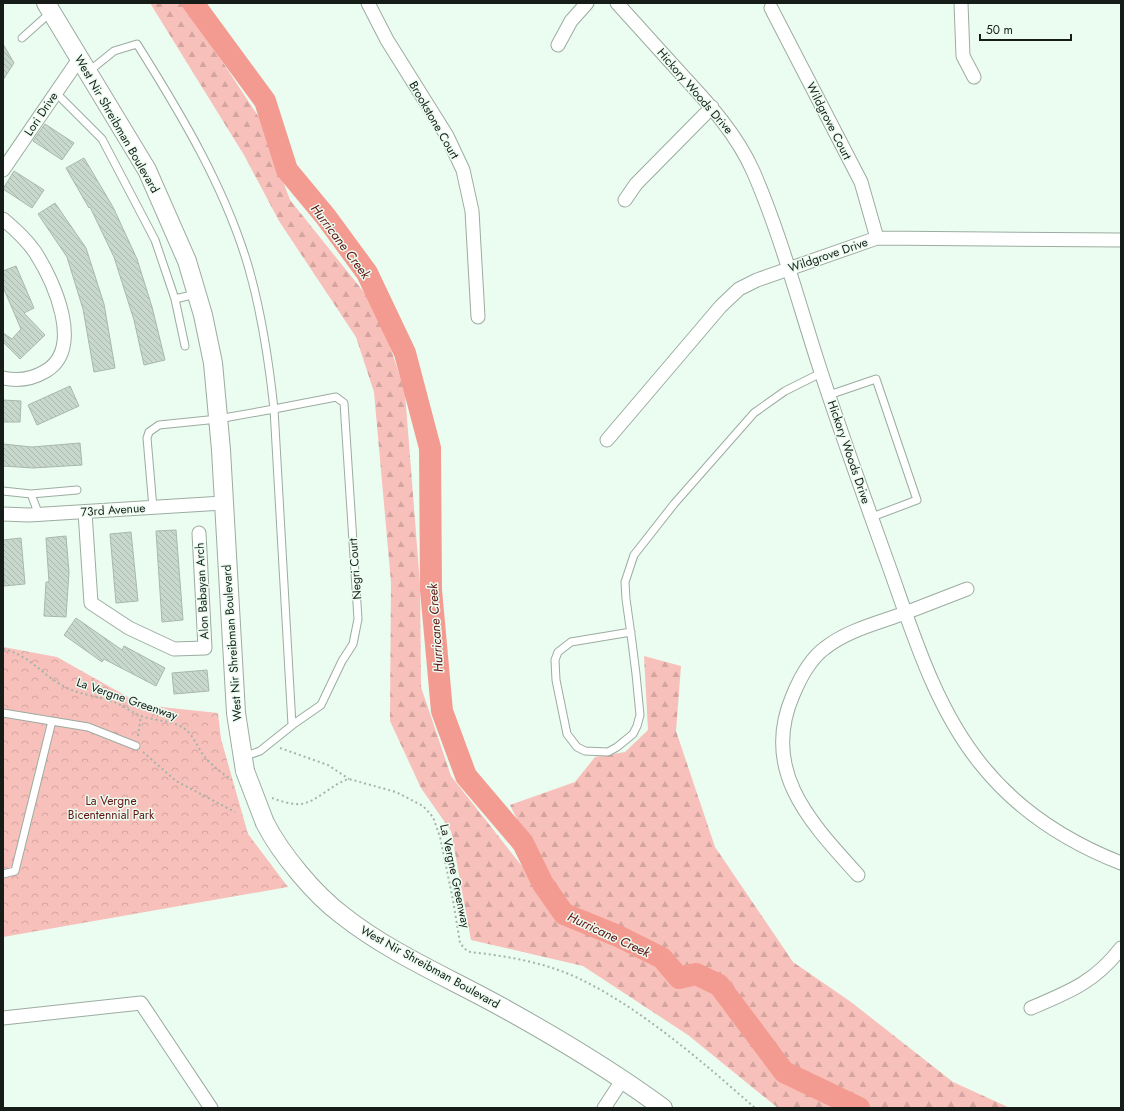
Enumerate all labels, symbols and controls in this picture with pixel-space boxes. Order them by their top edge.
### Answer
scale bar [980,16,1071,42]
text: 50 m [986,21,1013,39]
street label: Hickory Woods Drive [653,44,737,138]
street label: West Nir Shreibman Boulevard [70,52,164,196]
street label: Brookstone Court [404,78,464,162]
street label: Wildgrove Court [802,79,856,163]
street label: Lori Drive [20,88,62,140]
water label: Hurricane Creek [306,200,375,283]
street label: Wildgrove Drive [786,233,870,277]
street label: Hickory Woods Drive [823,398,875,506]
street label: 73rd Avenue [80,499,146,521]
street label: Negri Court [344,538,366,600]
street label: Alon Babayan Arch [190,542,214,640]
street label: West Nir Shreibman Boulevard [218,564,246,722]
water label: Hurricane Creek [423,582,448,673]
street label: La Vergne Greenway [74,673,181,725]
park label: La Vergne Bicentennial Park [68,792,155,824]
street label: La Vergne Greenway [435,822,475,930]
water label: Hurricane Creek [564,907,654,962]
street label: West Nir Shreibman Boulevard [357,921,503,1013]

